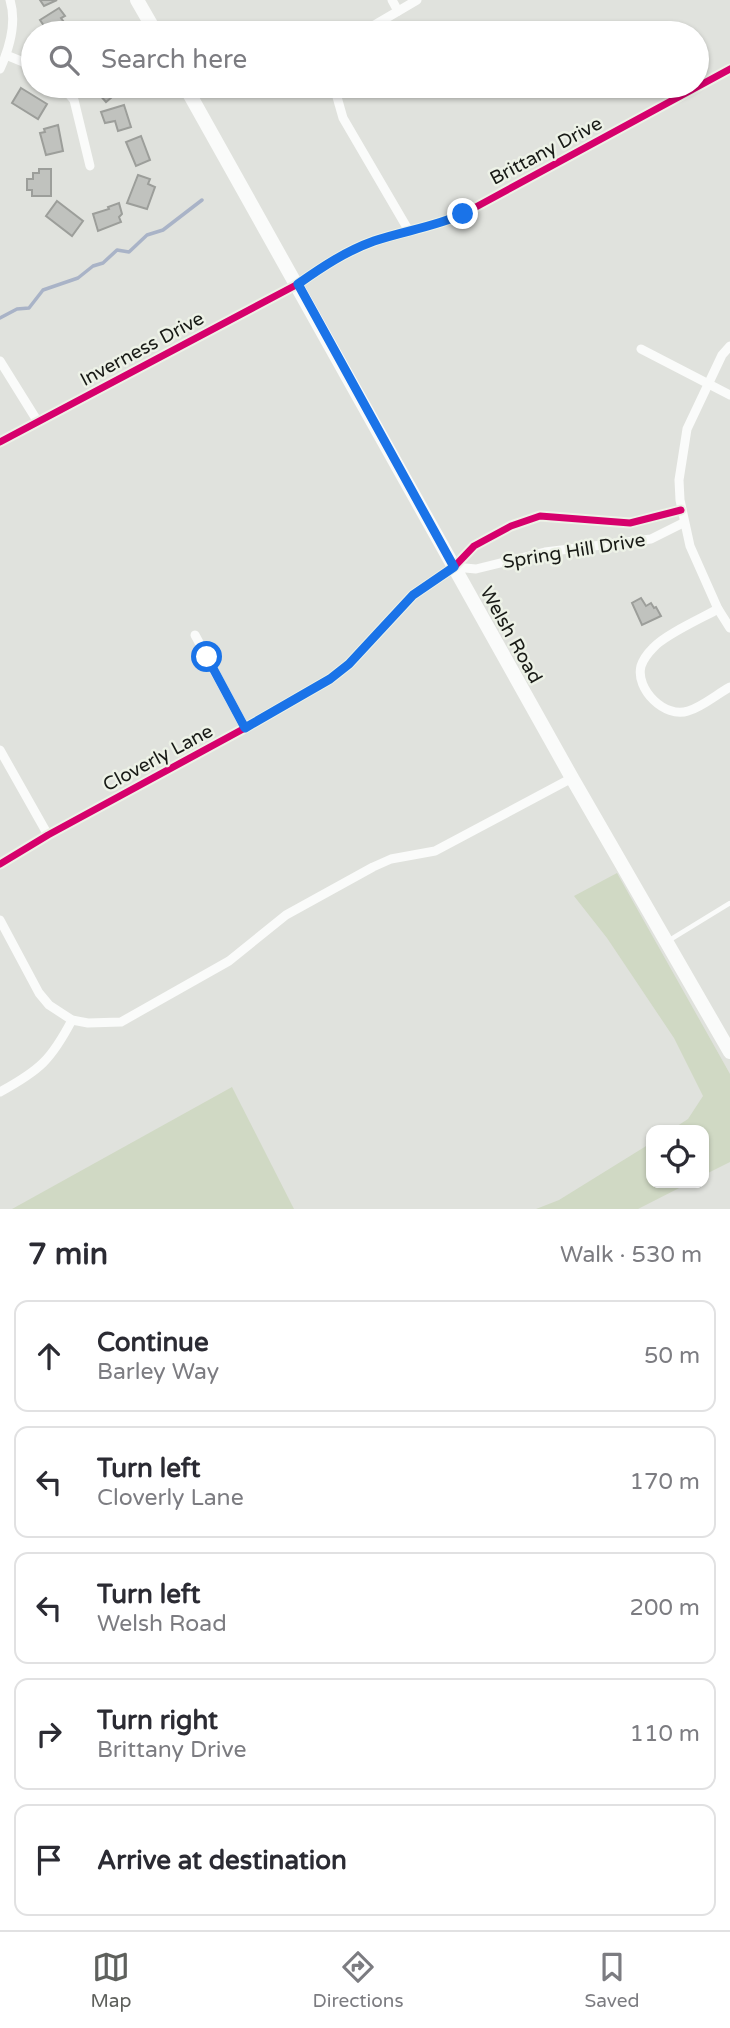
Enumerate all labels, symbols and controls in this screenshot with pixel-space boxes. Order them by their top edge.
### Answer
search box [21,21,709,98]
icon: search [45,41,83,79]
text: Search here [101,44,247,75]
street label: Brittany Drive [486,112,606,190]
route end [447,198,478,229]
street label: Inverness Drive [76,307,208,391]
street label: Spring Hill Drive [501,529,647,573]
street label: Welsh Road [475,583,547,687]
route start [191,641,222,672]
street label: Cloverly Lane [99,720,217,796]
map controls [646,1125,709,1188]
button: locate [646,1125,709,1188]
text: 7 min [28,1236,108,1273]
text: Walk · 530 m [560,1241,702,1269]
text: Continue [97,1327,209,1358]
icon: ahead [30,1337,68,1375]
text: 50 m [644,1342,700,1370]
text: Barley Way [97,1358,219,1386]
text: Turn left [97,1453,200,1484]
icon: left [30,1463,68,1501]
text: 170 m [630,1468,700,1496]
text: Cloverly Lane [97,1484,244,1512]
text: Turn left [97,1579,200,1610]
icon: left [30,1589,68,1627]
text: 200 m [630,1594,700,1622]
text: Welsh Road [97,1610,227,1638]
text: Turn right [97,1705,218,1736]
icon: right [30,1715,68,1753]
text: 110 m [630,1720,700,1748]
text: Brittany Drive [97,1736,247,1764]
icon: arrive [30,1841,68,1879]
text: Arrive at destination [97,1845,347,1876]
tab: Map [91,1948,132,2012]
tab: Directions [313,1948,404,2012]
tab: Saved [585,1948,639,2012]

